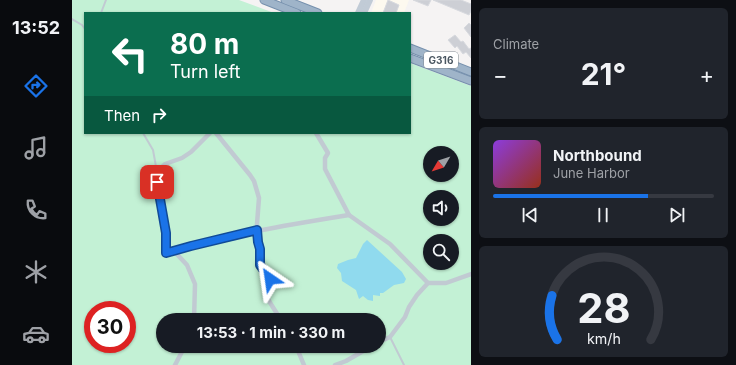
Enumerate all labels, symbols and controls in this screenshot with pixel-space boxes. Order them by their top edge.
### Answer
text: 13:52 [12,17,60,38]
text: 80 m [170,27,239,61]
icon: left [104,28,156,80]
text: Climate [493,36,539,52]
road number: G316 [424,52,458,68]
text: 21° [581,56,626,92]
text: Turn left [170,61,240,82]
text: − [493,62,508,88]
text: + [699,62,714,88]
icon: directions [22,72,50,100]
icon: right [148,104,170,126]
text: Then [104,106,140,125]
icon: music [22,134,50,162]
north arrow [423,146,459,182]
map controls [423,146,459,270]
text: Northbound [553,146,642,165]
pin [140,165,174,199]
text: June Harbor [553,165,630,181]
icon: arrive [146,171,168,193]
button: sound [423,190,459,226]
icon: phone [22,196,50,224]
icon: previous [519,204,541,226]
icon: pause [592,204,614,226]
icon: next [666,204,688,226]
button: search [423,234,459,270]
icon: climate [22,258,50,286]
position arrow [249,258,291,300]
text: 28 [577,282,630,332]
speed limit sign: 30 [84,301,136,353]
icon: car [22,320,50,348]
text: 13:53 · 1 min · 330 m [197,323,345,342]
text: km/h [587,329,620,346]

